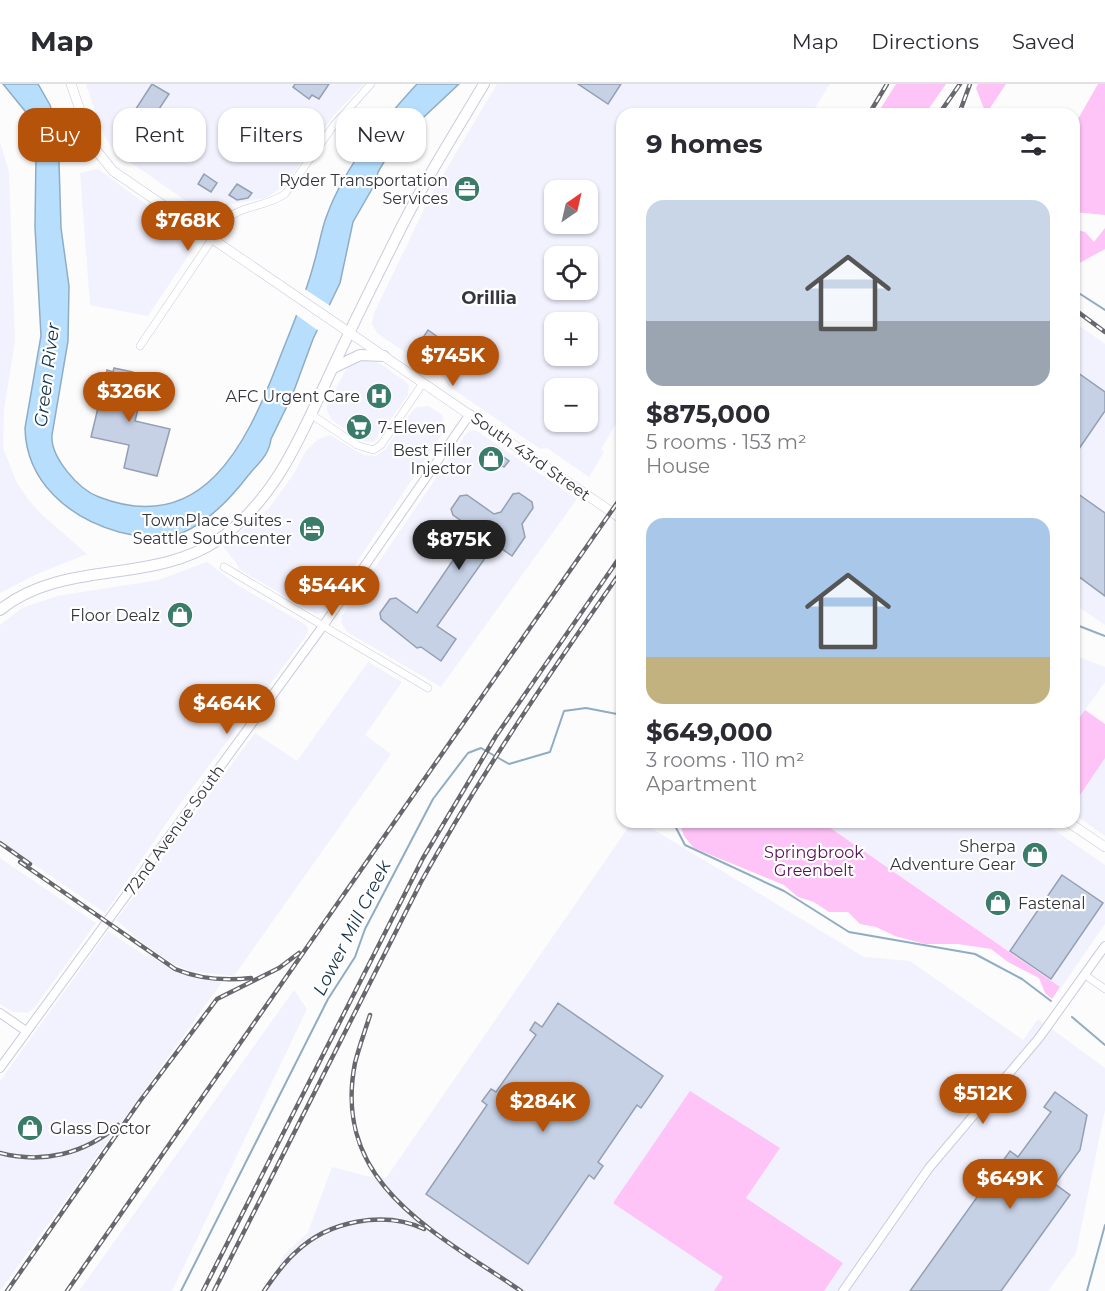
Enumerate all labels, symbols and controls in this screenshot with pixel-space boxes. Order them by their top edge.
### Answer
text: Map [30,24,93,58]
text: Map [792,29,838,54]
text: Directions [871,29,979,54]
text: Saved [1012,29,1075,54]
chip: Buy [18,108,101,162]
chip: Rent [113,108,206,162]
chip: Filters [218,108,324,162]
chip: New [336,108,426,162]
text: 9 homes [646,128,763,160]
icon: filters [1017,128,1050,161]
place label: Ryder Transportation Services [279,171,448,208]
office icon: Ryder Transportation Services [452,174,482,204]
north arrow [544,180,598,234]
map controls [544,180,598,432]
pin: $768K [146,201,230,252]
text: $768K [155,208,221,232]
icon: home [794,239,902,347]
button: locate [544,246,598,300]
district label: Orillia [461,287,517,309]
button: + [544,312,598,366]
water label: Green River [30,321,64,428]
pin: $745K [411,336,495,387]
text: $745K [421,343,485,367]
pin: $326K [87,372,171,423]
button: − [544,378,598,432]
text: $326K [97,379,161,403]
hospital icon: AFC Urgent Care [364,381,394,411]
place label: AFC Urgent Care [225,387,360,406]
text: $875,000 [646,398,770,430]
street label: South 43rd Street [467,408,594,505]
supermarket icon: 7-Eleven [344,412,374,442]
place label: 7-Eleven [378,418,446,437]
text: 5 rooms · 153 m² [646,430,807,454]
place label: Best Filler Injector [393,441,472,478]
shop icon: Best Filler Injector [476,444,506,474]
text: House [646,454,710,478]
place label: TownPlace Suites - Seattle Southcenter [133,511,292,548]
hotel icon: TownPlace Suites - Seattle Southcenter [297,514,327,544]
pin: $875K [417,520,501,571]
text: $875K [427,527,491,551]
icon: home [794,557,902,665]
pin: $544K [290,566,374,617]
text: $544K [298,573,366,597]
shop icon: Floor Dealz [165,600,195,630]
place label: Floor Dealz [70,606,160,625]
pin: $464K [185,684,269,735]
text: $464K [193,691,261,715]
text: $649,000 [646,716,773,748]
text: 3 rooms · 110 m² [646,748,805,772]
street label: 72nd Avenue South [121,761,228,899]
text: Apartment [646,772,757,796]
place label: Sherpa Adventure Gear [890,837,1016,874]
shop icon: Sherpa Adventure Gear [1020,840,1050,870]
park label: Springbrook Greenbelt [764,843,864,880]
water label: Lower Mill Creek [308,856,396,999]
shop icon: Fastenal [983,888,1013,918]
place label: Fastenal [1018,894,1085,913]
pin: $512K [941,1074,1025,1125]
text: $512K [953,1081,1013,1105]
pin: $284K [501,1082,585,1133]
text: $284K [510,1089,576,1113]
shop icon: Glass Doctor [15,1113,45,1143]
place label: Glass Doctor [50,1119,151,1138]
pin: $649K [968,1159,1052,1210]
text: $649K [977,1166,1043,1190]

